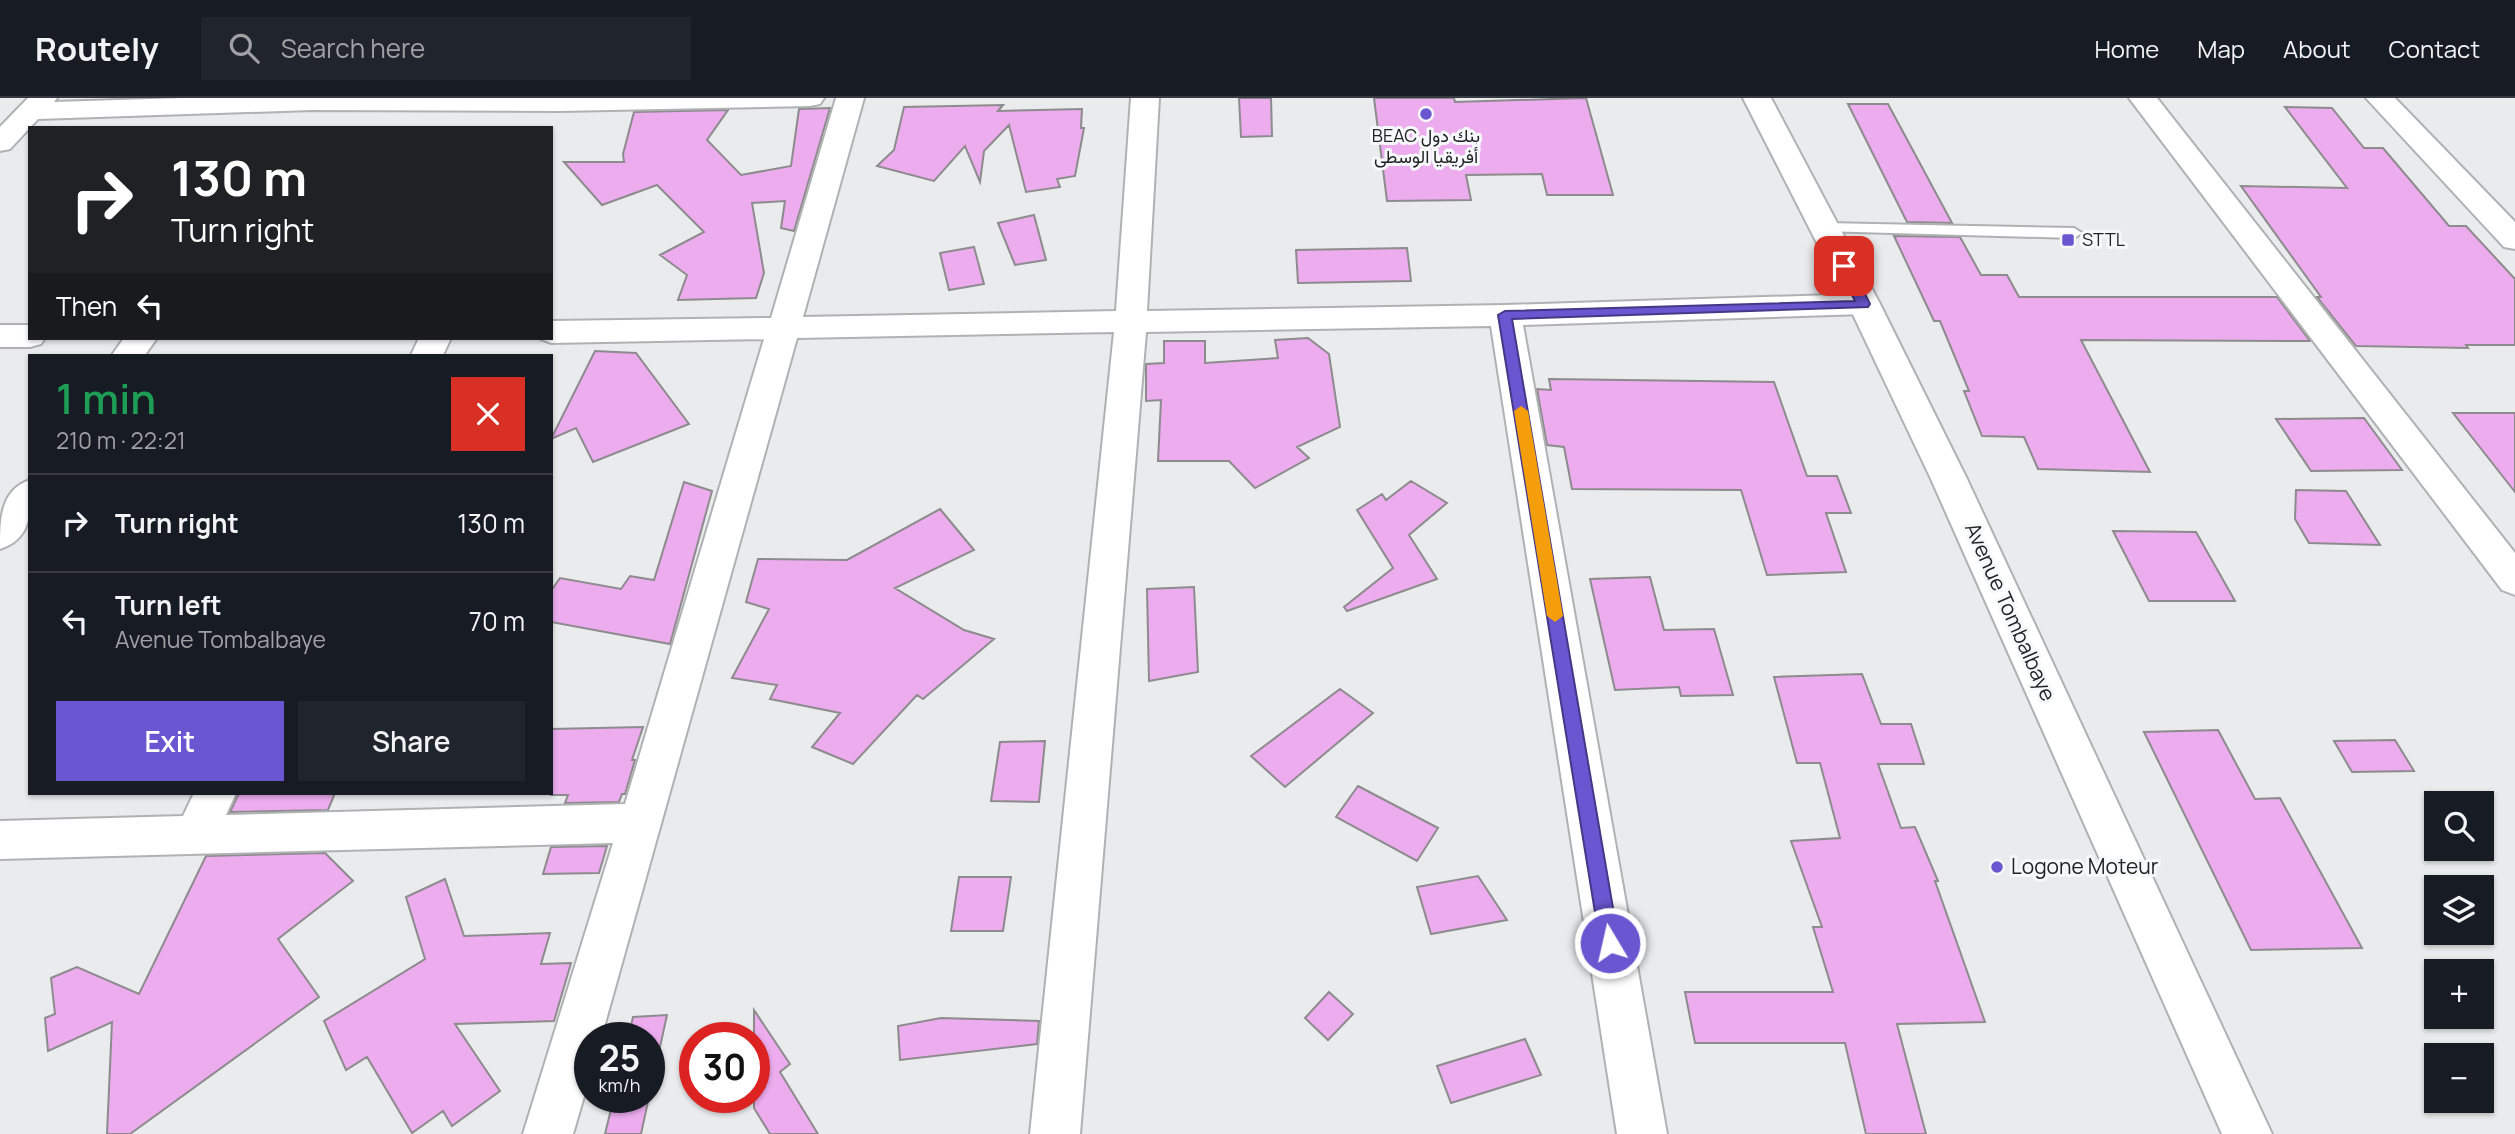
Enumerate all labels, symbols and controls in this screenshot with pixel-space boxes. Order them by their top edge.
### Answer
search box [201,17,691,80]
text: Routely [35,26,159,71]
icon: search [225,29,263,67]
text: Search here [281,30,425,66]
text: Home [2094,32,2159,65]
text: Map [2197,32,2245,65]
text: About [2283,32,2351,65]
text: Contact [2389,32,2480,65]
marker: BEAC بنك دول أفريقيا الوسطى [1418,106,1434,122]
place label: BEAC بنك دول أفريقيا الوسطى [1372,123,1480,168]
text: 130 m [171,144,307,211]
icon: right [56,154,147,245]
text: Turn right [171,208,314,252]
place label: STTL [2082,227,2125,251]
marker: STTL [2060,232,2076,248]
pin [1814,236,1874,296]
icon: arrive [1825,247,1863,285]
icon: left [131,287,169,325]
text: Then [56,288,117,324]
text: 1 min [56,369,156,427]
button: close [451,377,525,451]
text: 210 m · 22:21 [56,424,186,456]
icon: right [56,504,94,542]
text: Turn right [115,505,239,541]
text: 130 m [457,505,525,541]
street label: Avenue Tombalbaye [1959,518,2063,705]
text: Turn left [115,587,222,623]
icon: left [56,602,94,640]
text: 70 m [469,603,525,639]
text: Avenue Tombalbaye [115,623,326,655]
button: Exit [56,701,284,781]
button: Share [298,701,525,781]
map controls [2424,791,2494,1113]
button: search [2424,791,2494,861]
place label: Logone Moteur [2011,852,2159,880]
marker: Logone Moteur [1989,859,2005,875]
button: layers [2424,875,2494,945]
position arrow [1573,906,1647,980]
button: + [2424,959,2494,1029]
speed limit sign: 30 [679,1022,770,1113]
text: 25 [599,1034,640,1082]
button: − [2424,1043,2494,1113]
text: km/h [599,1073,640,1097]

